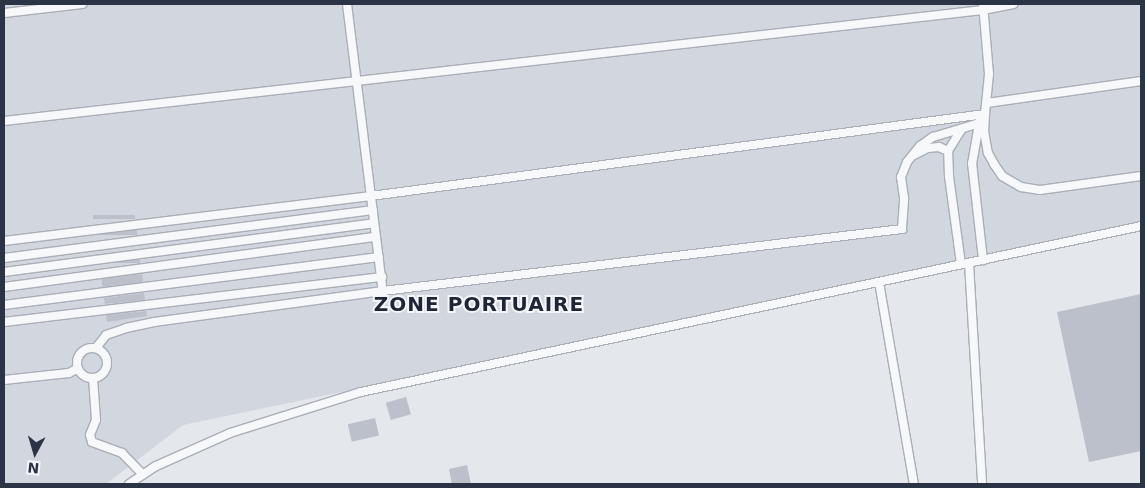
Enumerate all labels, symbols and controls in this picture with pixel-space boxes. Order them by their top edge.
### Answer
district label: ZONE PORTUAIRE [372,292,586,316]
north arrow [10,428,60,478]
text: N [27,459,40,476]

